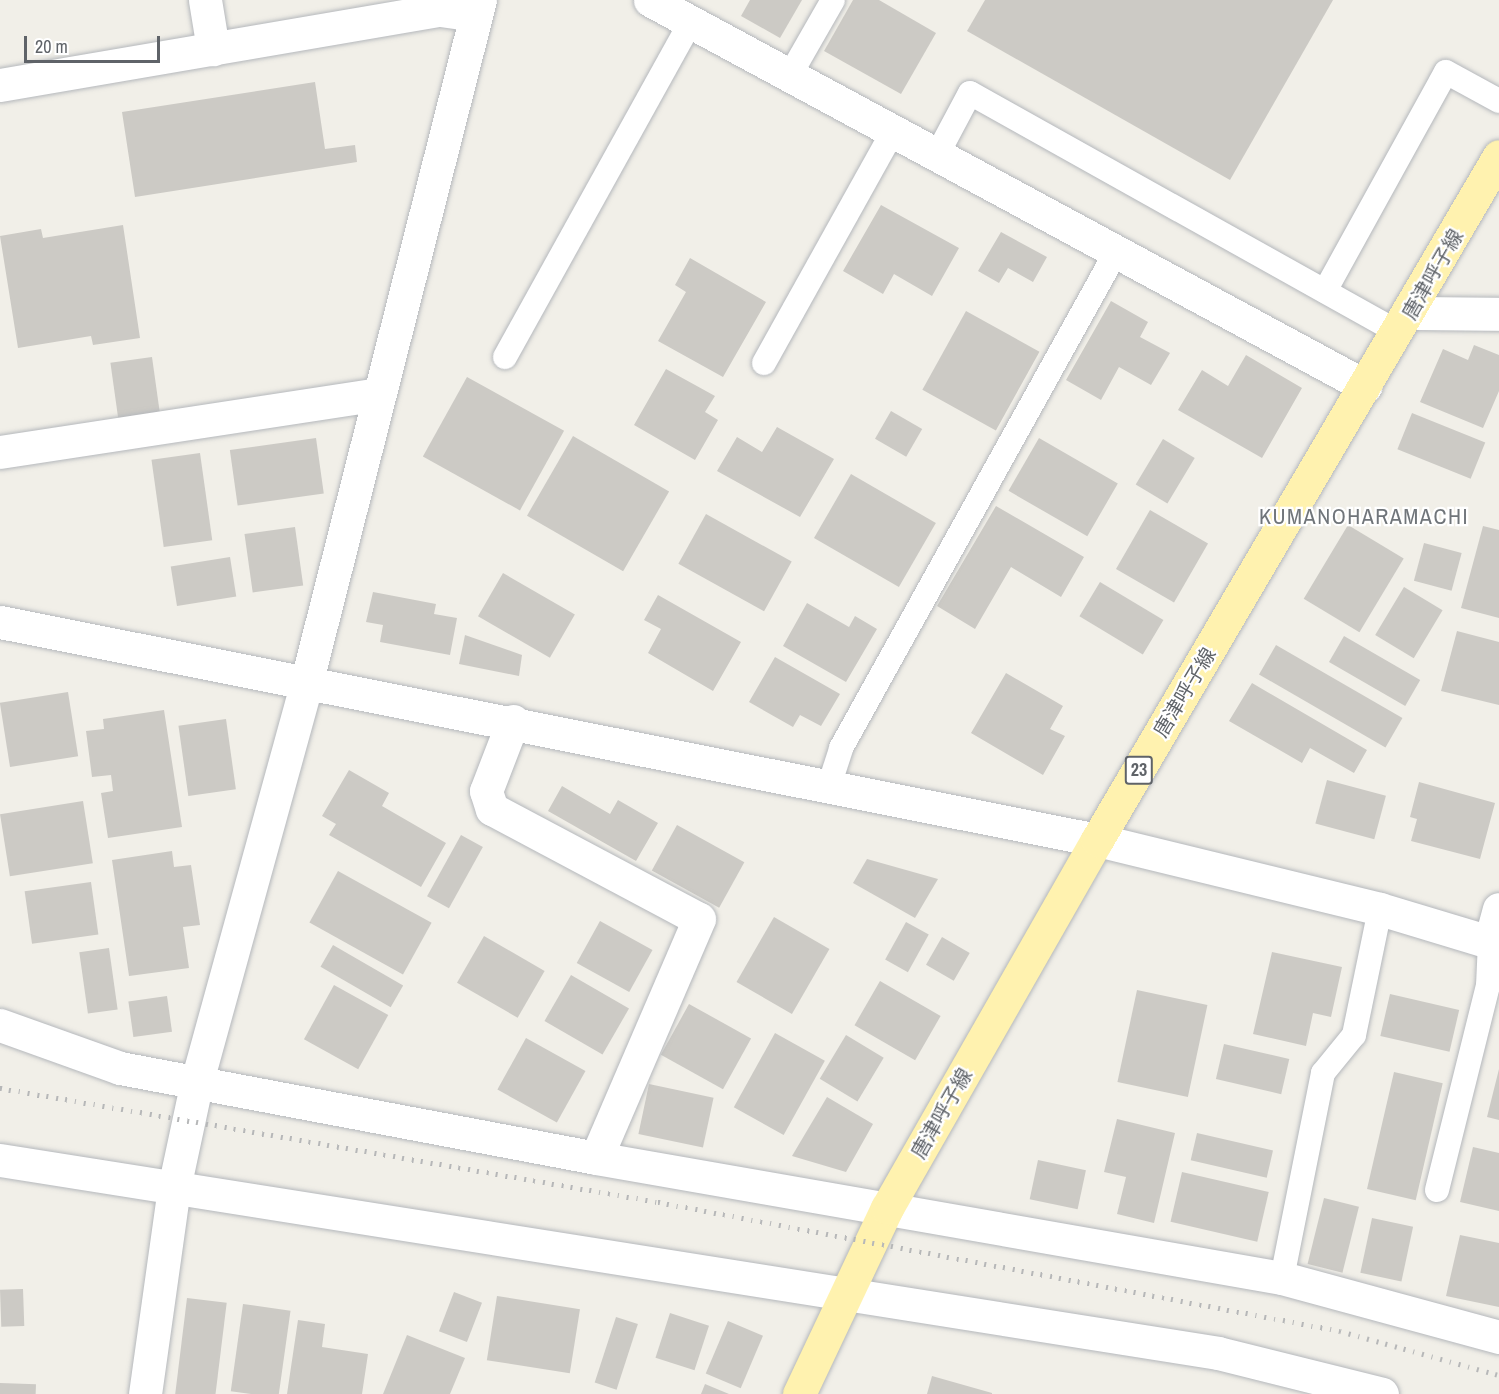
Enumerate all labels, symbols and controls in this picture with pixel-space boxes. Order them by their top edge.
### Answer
scale bar [27,24,164,62]
text: 20 m [35,34,68,59]
street label: 唐津呼子線 [1397,225,1467,323]
district label: KUMANOHARAMACHI [1259,504,1469,530]
street label: 唐津呼子線 [1148,643,1220,741]
road number: 23 [1124,755,1154,785]
street label: 唐津呼子線 [906,1064,976,1162]

